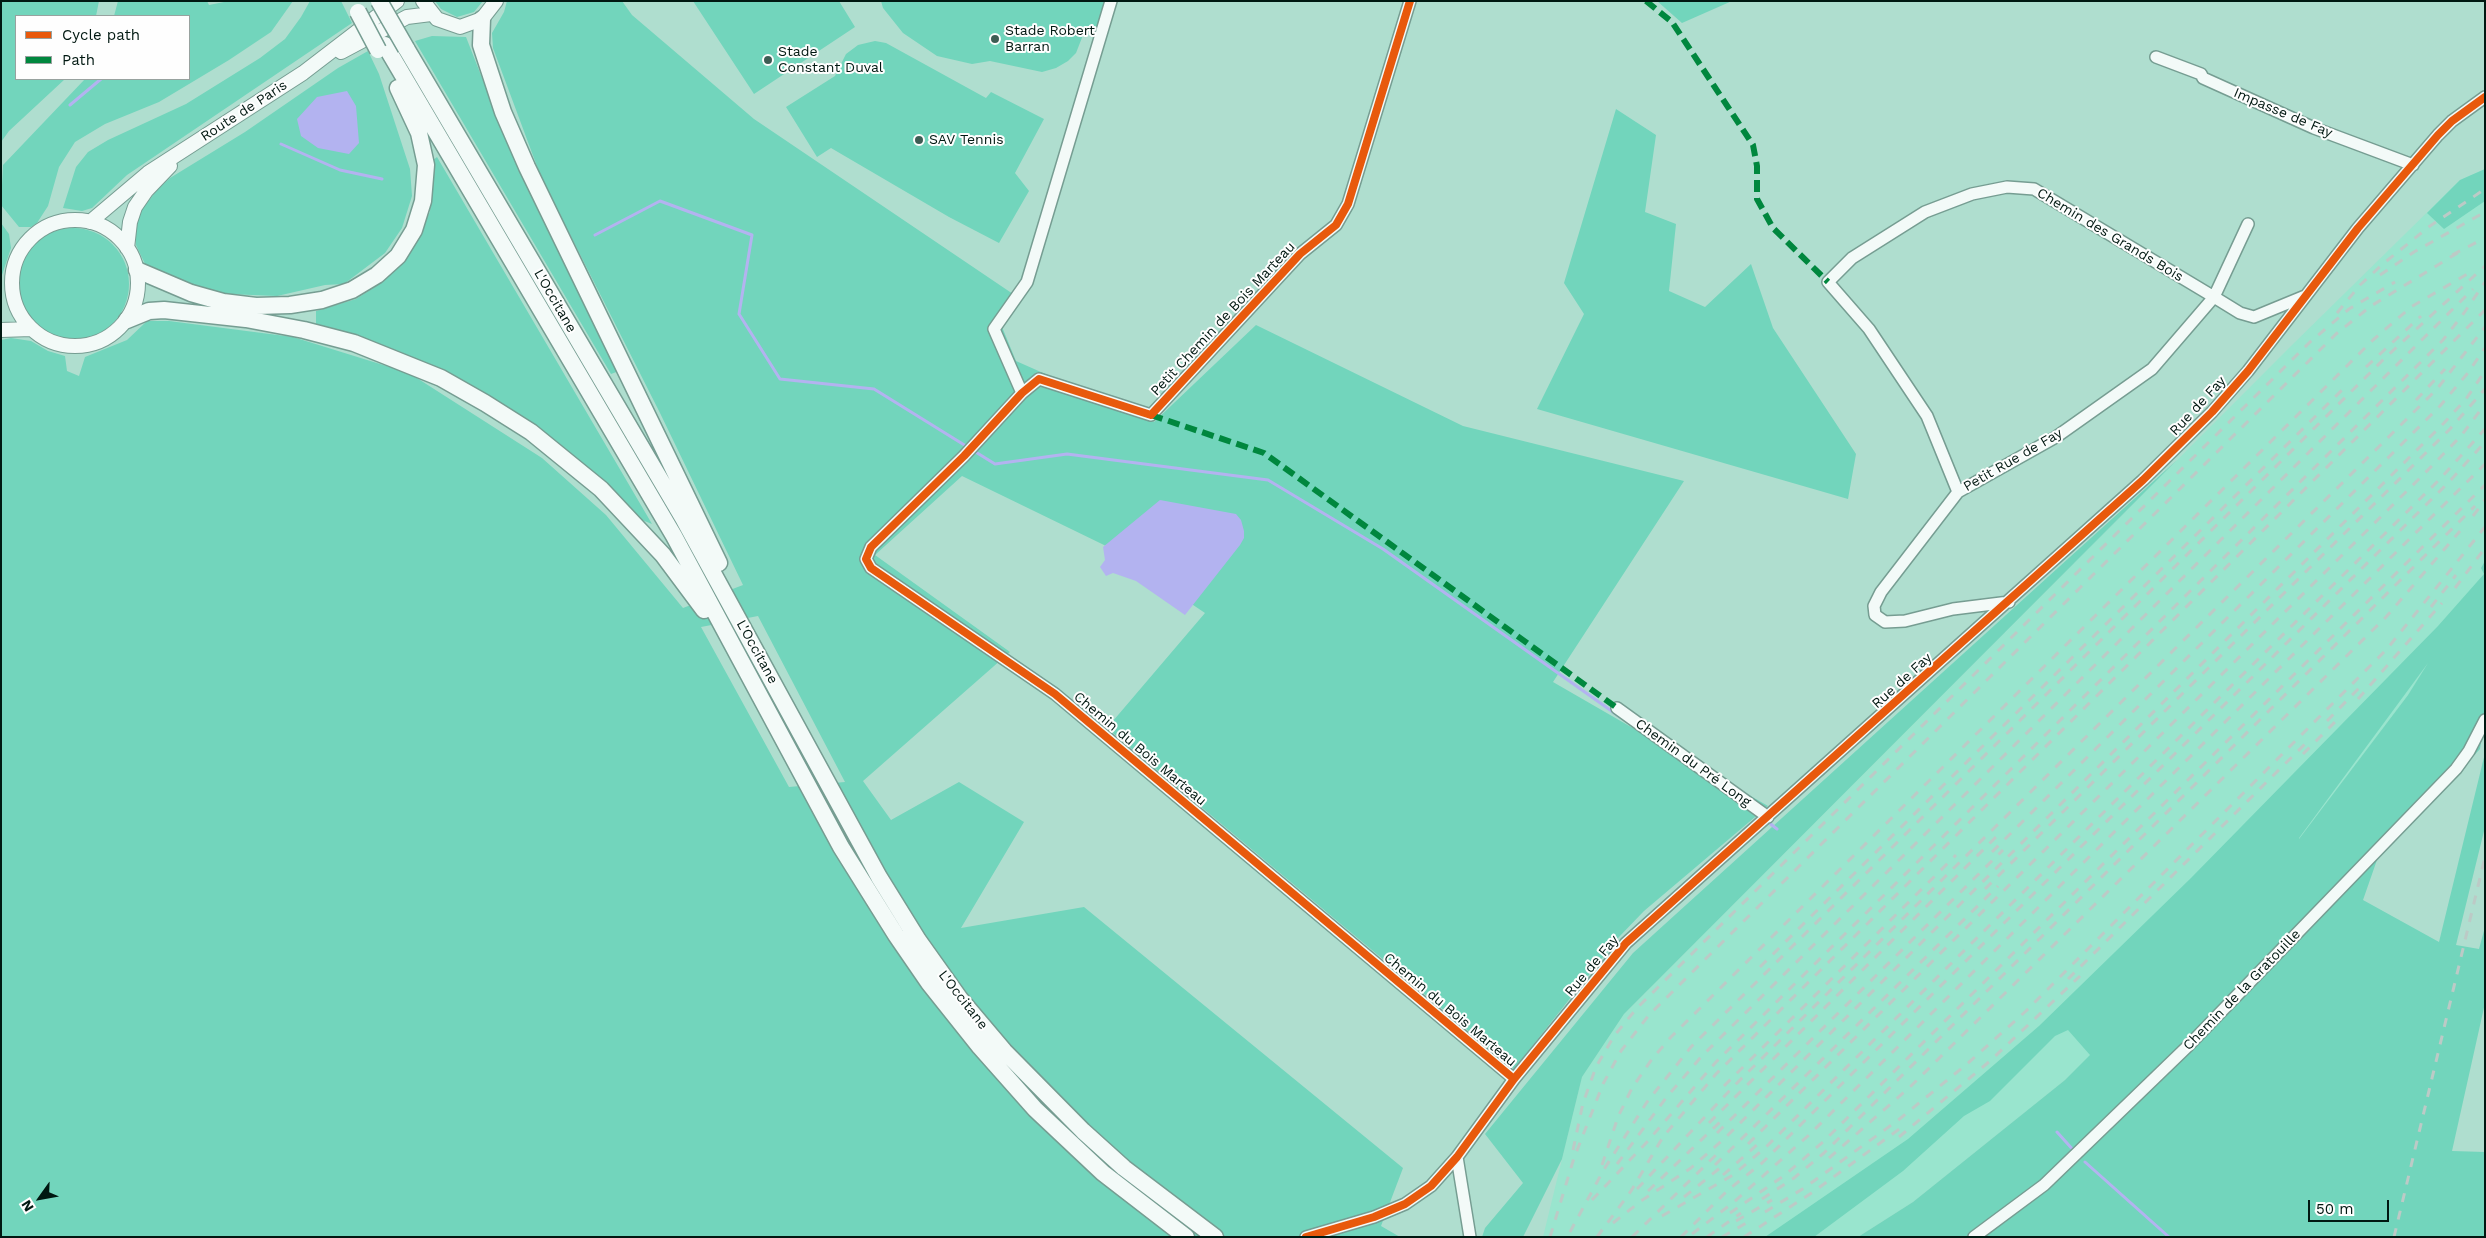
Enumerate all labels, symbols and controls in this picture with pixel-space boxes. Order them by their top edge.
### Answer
legend [15,15,190,80]
place label: Stade Robert Barran [1005,23,1095,56]
text: Cycle path [62,26,140,44]
marker: Stade Robert Barran [989,33,1001,45]
place label: Stade Constant Duval [778,44,883,76]
text: Path [62,51,95,69]
marker: Stade Constant Duval [762,54,774,66]
street label: Route de Paris [198,77,290,145]
street label: Impasse de Fay [2231,85,2335,141]
place label: SAV Tennis [929,132,1004,148]
marker: SAV Tennis [913,134,925,146]
street label: Chemin des Grands Bois [2034,185,2186,285]
street label: Petit Chemin de Bois Marteau [1147,239,1299,399]
street label: L'Occitane [530,266,580,336]
street label: Rue de Fay [2166,373,2230,439]
street label: Petit Rue de Fay [1961,425,2065,495]
street label: L'Occitane [733,617,781,687]
street label: Rue de Fay [1869,650,1935,712]
street label: Chemin du Bois Marteau [1070,689,1210,809]
street label: Chemin du Pré Long [1632,715,1754,811]
street label: Chemin de la Gratouille [2180,926,2304,1054]
street label: Rue de Fay [1562,932,1622,1000]
street label: Chemin du Bois Marteau [1380,950,1520,1070]
street label: L'Occitane [935,967,991,1033]
north arrow [15,1173,65,1223]
scale bar [2311,1190,2392,1222]
text: N [18,1197,37,1215]
text: 50 m [2316,1200,2353,1218]

